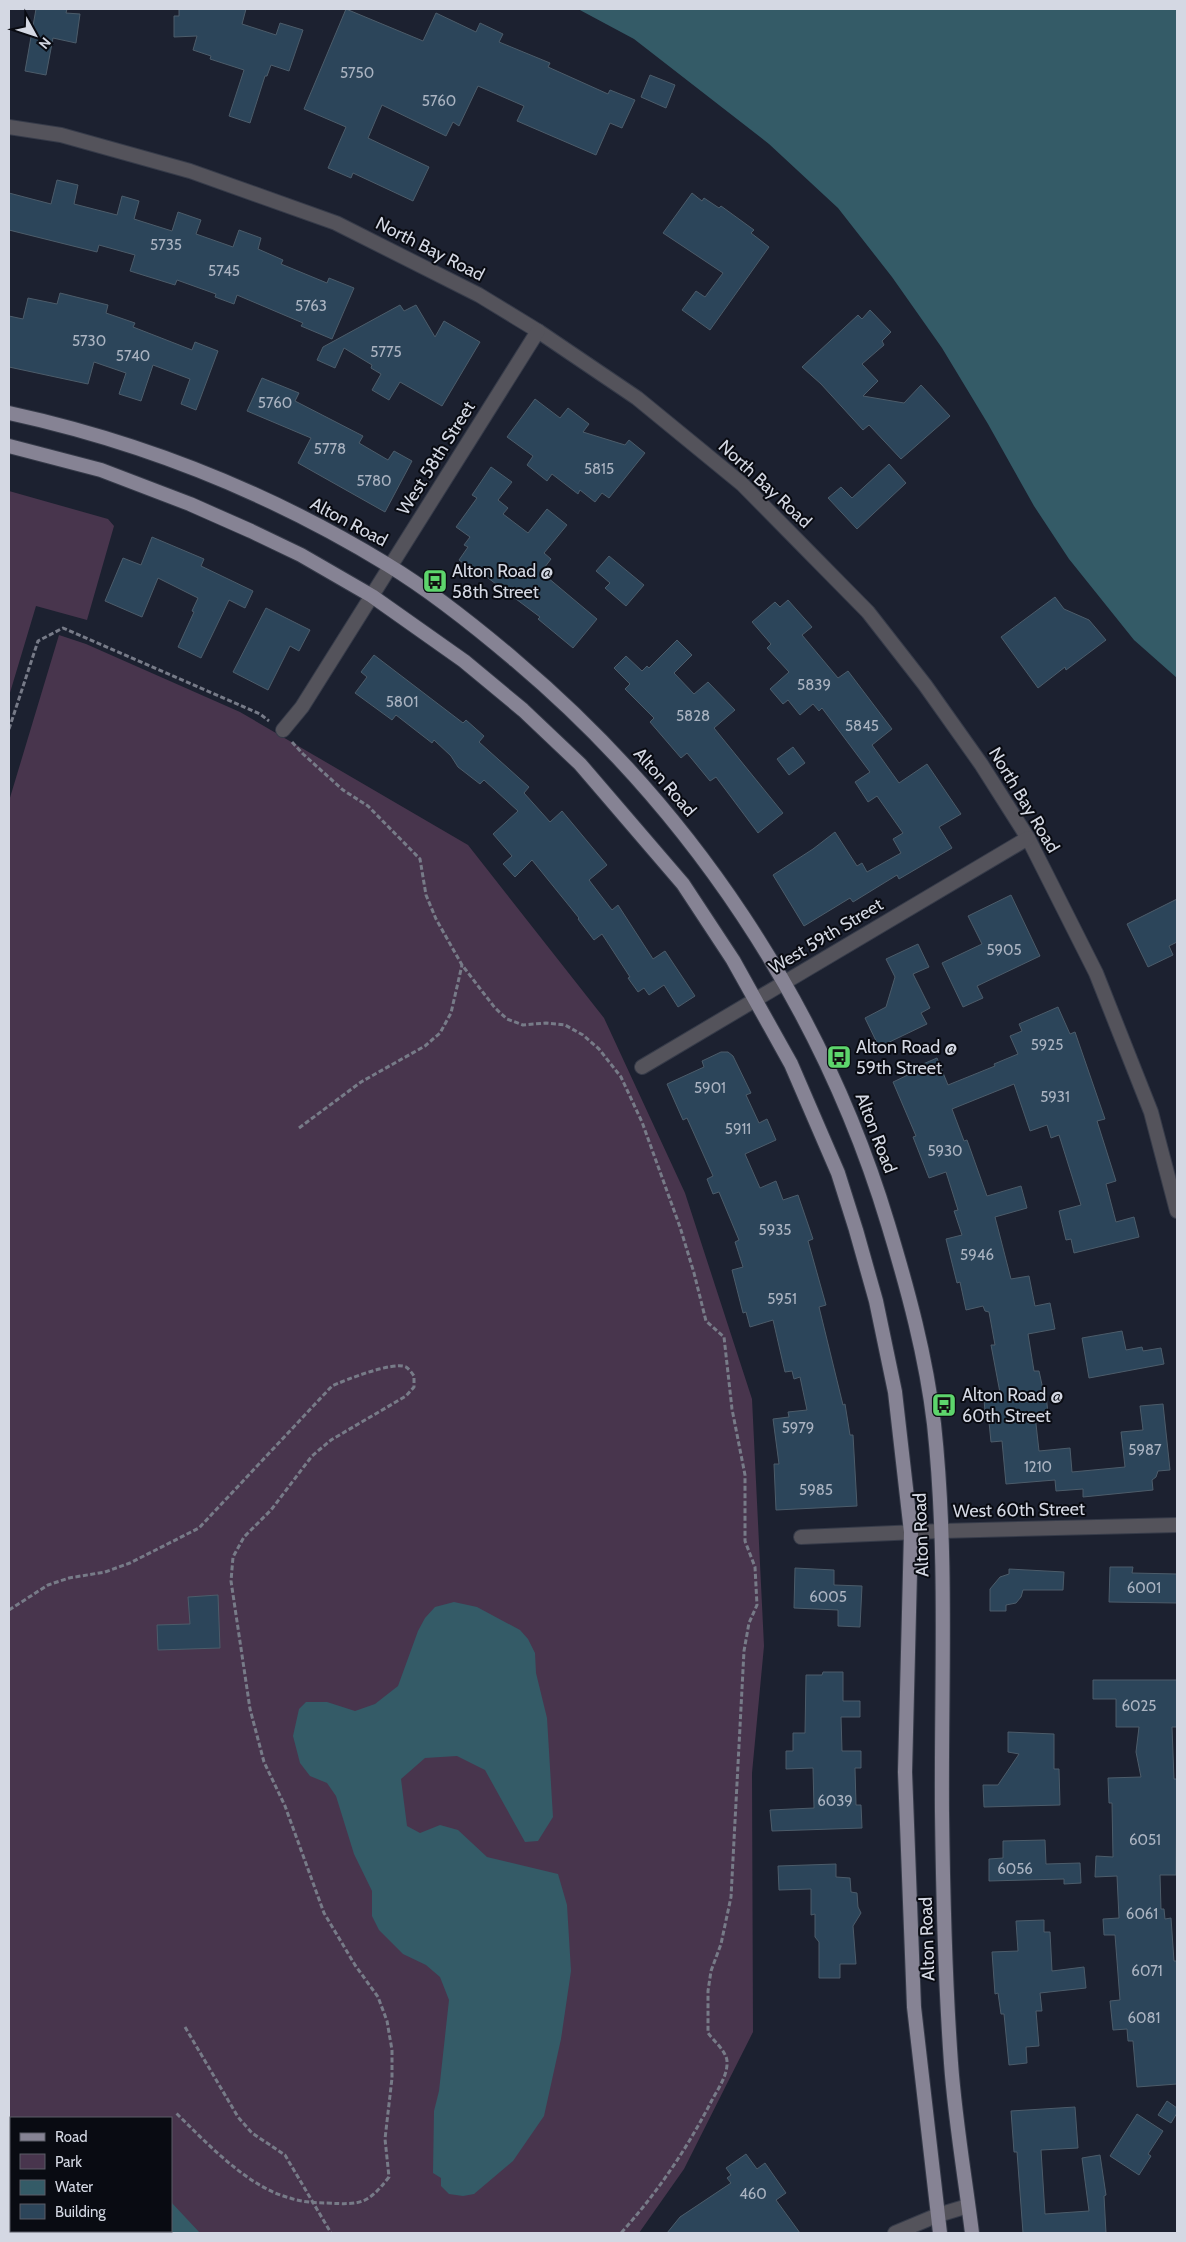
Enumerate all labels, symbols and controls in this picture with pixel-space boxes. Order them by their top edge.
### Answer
north arrow [10,10,60,60]
text: N [35,34,55,53]
house number: 5750 [340,64,374,82]
house number: 5760 [422,92,456,110]
street label: North Bay Road [372,212,488,286]
house number: 5735 [150,236,182,254]
house number: 5745 [208,262,240,280]
house number: 5763 [295,297,327,315]
house number: 5730 [72,332,106,350]
house number: 5775 [370,343,402,361]
house number: 5740 [116,347,150,365]
house number: 5760 [258,394,292,412]
street label: West 58th Street [392,397,480,519]
street label: North Bay Road [714,435,816,533]
house number: 5778 [314,440,346,458]
house number: 5815 [584,460,614,478]
house number: 5780 [356,472,392,490]
street label: Alton Road [307,493,391,551]
place label: Alton Road @ 58th Street [452,560,553,603]
bus stop icon: Alton Road @ 58th Street [422,568,448,594]
house number: 5839 [797,676,831,694]
house number: 5801 [386,693,418,711]
house number: 5828 [676,707,710,725]
house number: 5845 [845,717,879,735]
street label: Alton Road [629,743,701,821]
street label: North Bay Road [984,743,1064,857]
street label: West 59th Street [765,893,887,979]
house number: 5905 [986,941,1022,959]
place label: Alton Road @ 59th Street [856,1036,957,1079]
house number: 5925 [1031,1036,1063,1054]
bus stop icon: Alton Road @ 59th Street [826,1044,852,1070]
house number: 5901 [694,1079,726,1097]
house number: 5931 [1040,1088,1070,1106]
street label: Alton Road [851,1090,901,1176]
house number: 5911 [725,1120,751,1138]
house number: 5930 [927,1142,963,1160]
house number: 5935 [759,1221,791,1239]
house number: 5946 [960,1246,994,1264]
house number: 5951 [767,1290,797,1308]
place label: Alton Road @ 60th Street [962,1384,1063,1427]
bus stop icon: Alton Road @ 60th Street [931,1392,957,1418]
house number: 5979 [782,1419,814,1437]
house number: 5987 [1128,1441,1162,1459]
house number: 1210 [1024,1458,1052,1476]
house number: 5985 [799,1481,833,1499]
street label: Alton Road [909,1493,933,1577]
street label: West 60th Street [953,1498,1085,1522]
house number: 6001 [1127,1579,1161,1597]
house number: 6005 [809,1588,847,1606]
house number: 6025 [1122,1697,1156,1715]
house number: 6039 [817,1792,853,1810]
house number: 6051 [1129,1831,1161,1849]
house number: 6056 [997,1860,1033,1878]
street label: Alton Road [915,1897,939,1981]
house number: 6061 [1126,1905,1158,1923]
house number: 6071 [1131,1962,1163,1980]
house number: 6081 [1128,2009,1160,2027]
legend [10,2117,172,2232]
text: Road [55,2128,88,2146]
text: Park [55,2153,82,2171]
text: Water [55,2178,93,2196]
house number: 460 [739,2185,767,2203]
text: Building [55,2203,106,2221]

